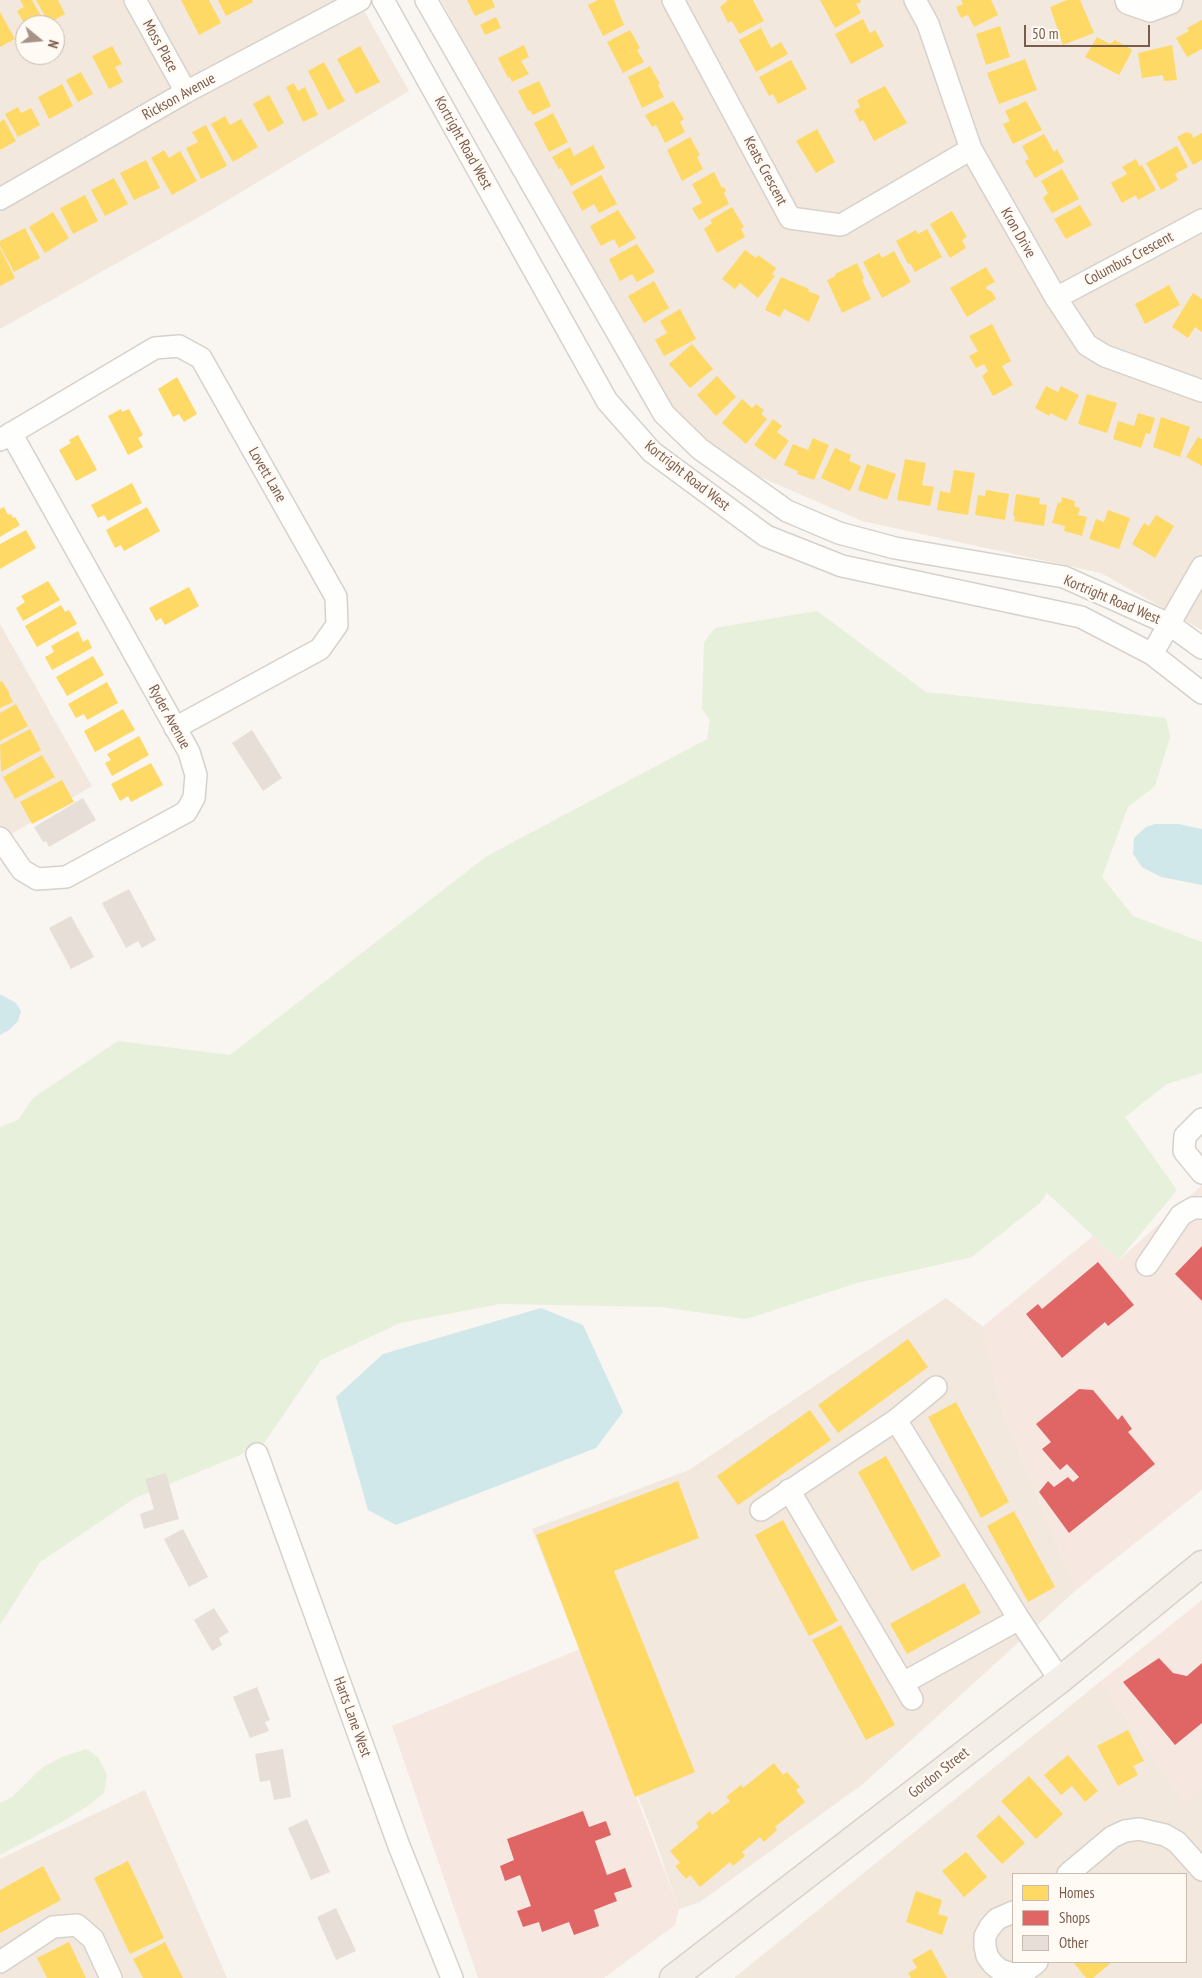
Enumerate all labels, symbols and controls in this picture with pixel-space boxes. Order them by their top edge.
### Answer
north arrow [15,15,65,65]
scale bar [1027,15,1153,47]
street label: Moss Place [138,17,182,75]
text: 50 m [1032,24,1058,43]
text: N [44,38,63,50]
street label: Rickson Avenue [139,70,219,124]
street label: Kortright Road West [430,93,496,193]
street label: Keats Crescent [739,133,791,209]
street label: Kron Drive [997,205,1039,261]
street label: Columbus Crescent [1082,228,1176,290]
street label: Kortright Road West [641,437,733,515]
street label: Lovett Lane [244,444,290,506]
street label: Kortright Road West [1061,572,1163,628]
street label: Ryder Avenue [144,682,194,752]
street label: Harts Lane West [329,1675,375,1759]
street label: Gordon Street [905,1744,973,1802]
legend [1012,1873,1187,1963]
text: Homes [1059,1883,1095,1902]
text: Shops [1059,1908,1090,1927]
text: Other [1059,1933,1088,1952]

